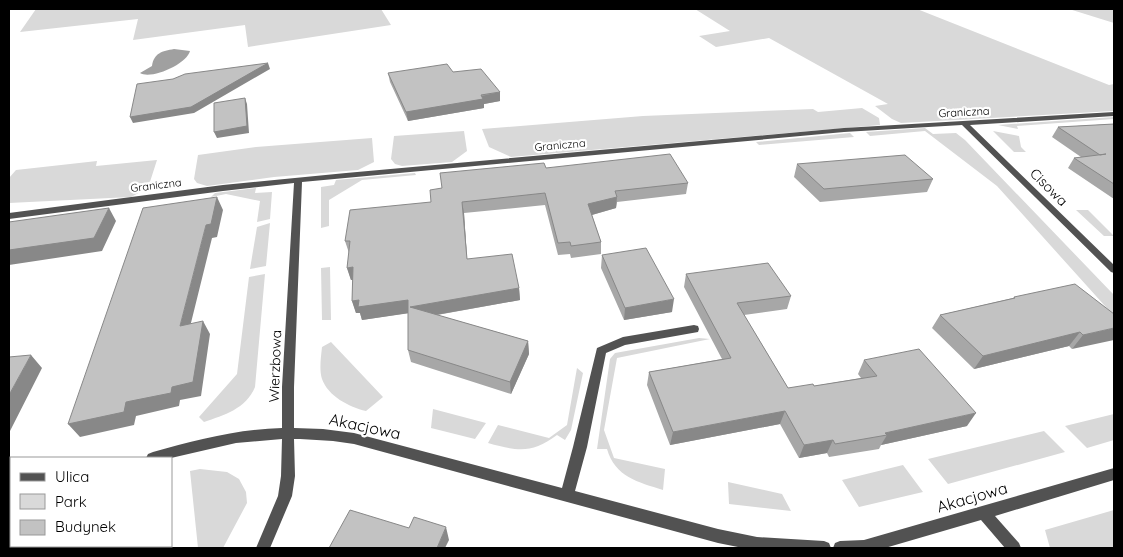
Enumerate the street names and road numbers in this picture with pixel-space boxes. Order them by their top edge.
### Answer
street label: Graniczna [938,104,990,120]
street label: Graniczna [534,136,586,154]
street label: Cisowa [1026,164,1072,210]
street label: Graniczna [130,175,182,195]
street label: Wierzbowa [265,329,285,403]
street label: Akacjowa [327,409,403,443]
street label: Akacjowa [934,477,1010,517]

